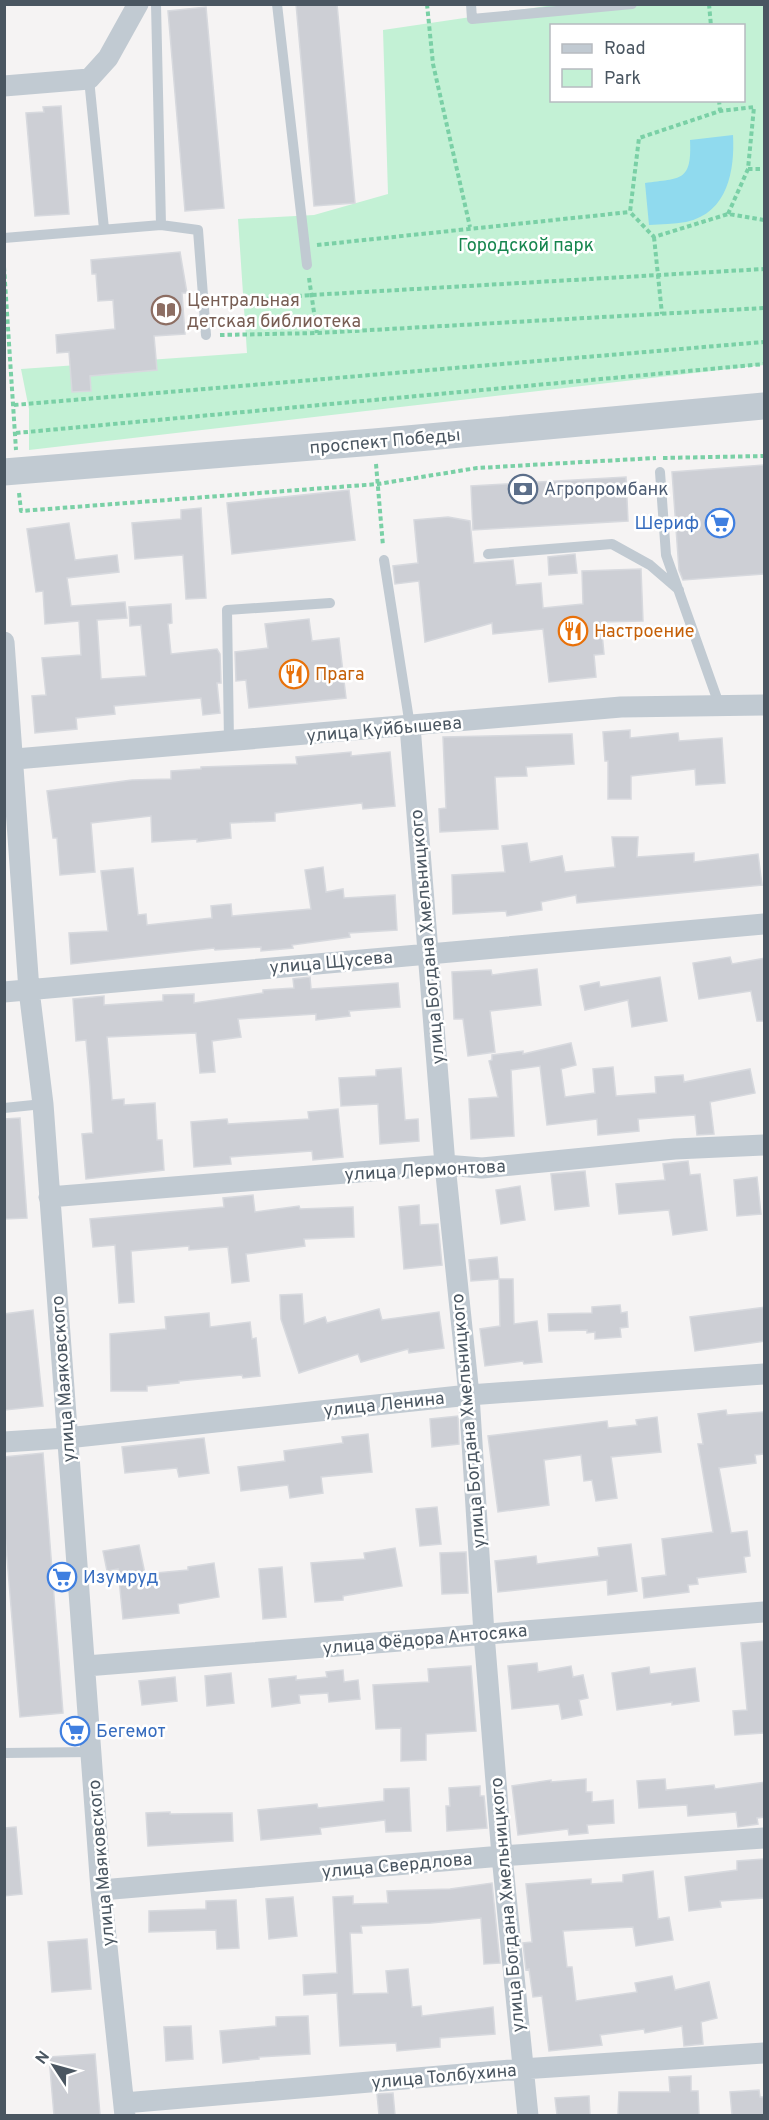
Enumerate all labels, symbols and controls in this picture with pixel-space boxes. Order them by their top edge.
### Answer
legend [550,24,745,102]
text: Road [604,38,646,61]
text: Park [604,68,641,91]
park label: Городской парк [458,235,594,258]
place label: Центральная детская библиотека [187,290,361,334]
library icon: Центральная детская библиотека [150,294,182,326]
street label: проспект Победы [309,424,462,461]
bank icon: Агропромбанк [507,473,539,505]
place label: Агропромбанк [544,479,669,502]
supermarket icon: Шериф [704,507,736,539]
place label: Шериф [634,513,699,536]
restaurant icon: Настроение [557,615,589,647]
place label: Настроение [594,621,695,644]
restaurant icon: Прага [278,658,310,690]
place label: Прага [315,664,365,687]
street label: улица Куйбышева [306,712,463,749]
street label: улица Богдана Хмельницкого [406,809,451,1065]
street label: улица Щусева [269,947,394,980]
street label: улица Лермонтова [344,1156,506,1187]
street label: улица Богдана Хмельницкого [447,1293,492,1549]
street label: улица Маяковского [47,1295,82,1463]
street label: улица Ленина [323,1388,446,1423]
supermarket icon: Изумруд [46,1561,78,1593]
place label: Изумруд [83,1567,158,1590]
street label: улица Фёдора Антосяка [322,1620,528,1661]
supermarket icon: Бегемот [59,1715,91,1747]
place label: Бегемот [96,1721,166,1744]
street label: улица Богдана Хмельницкого [486,1777,531,2033]
street label: улица Маяковского [84,1779,121,1947]
street label: улица Свердлова [321,1848,473,1885]
north arrow [24,2036,84,2096]
text: N [32,2048,55,2069]
street label: улица Толбухина [371,2060,518,2095]

